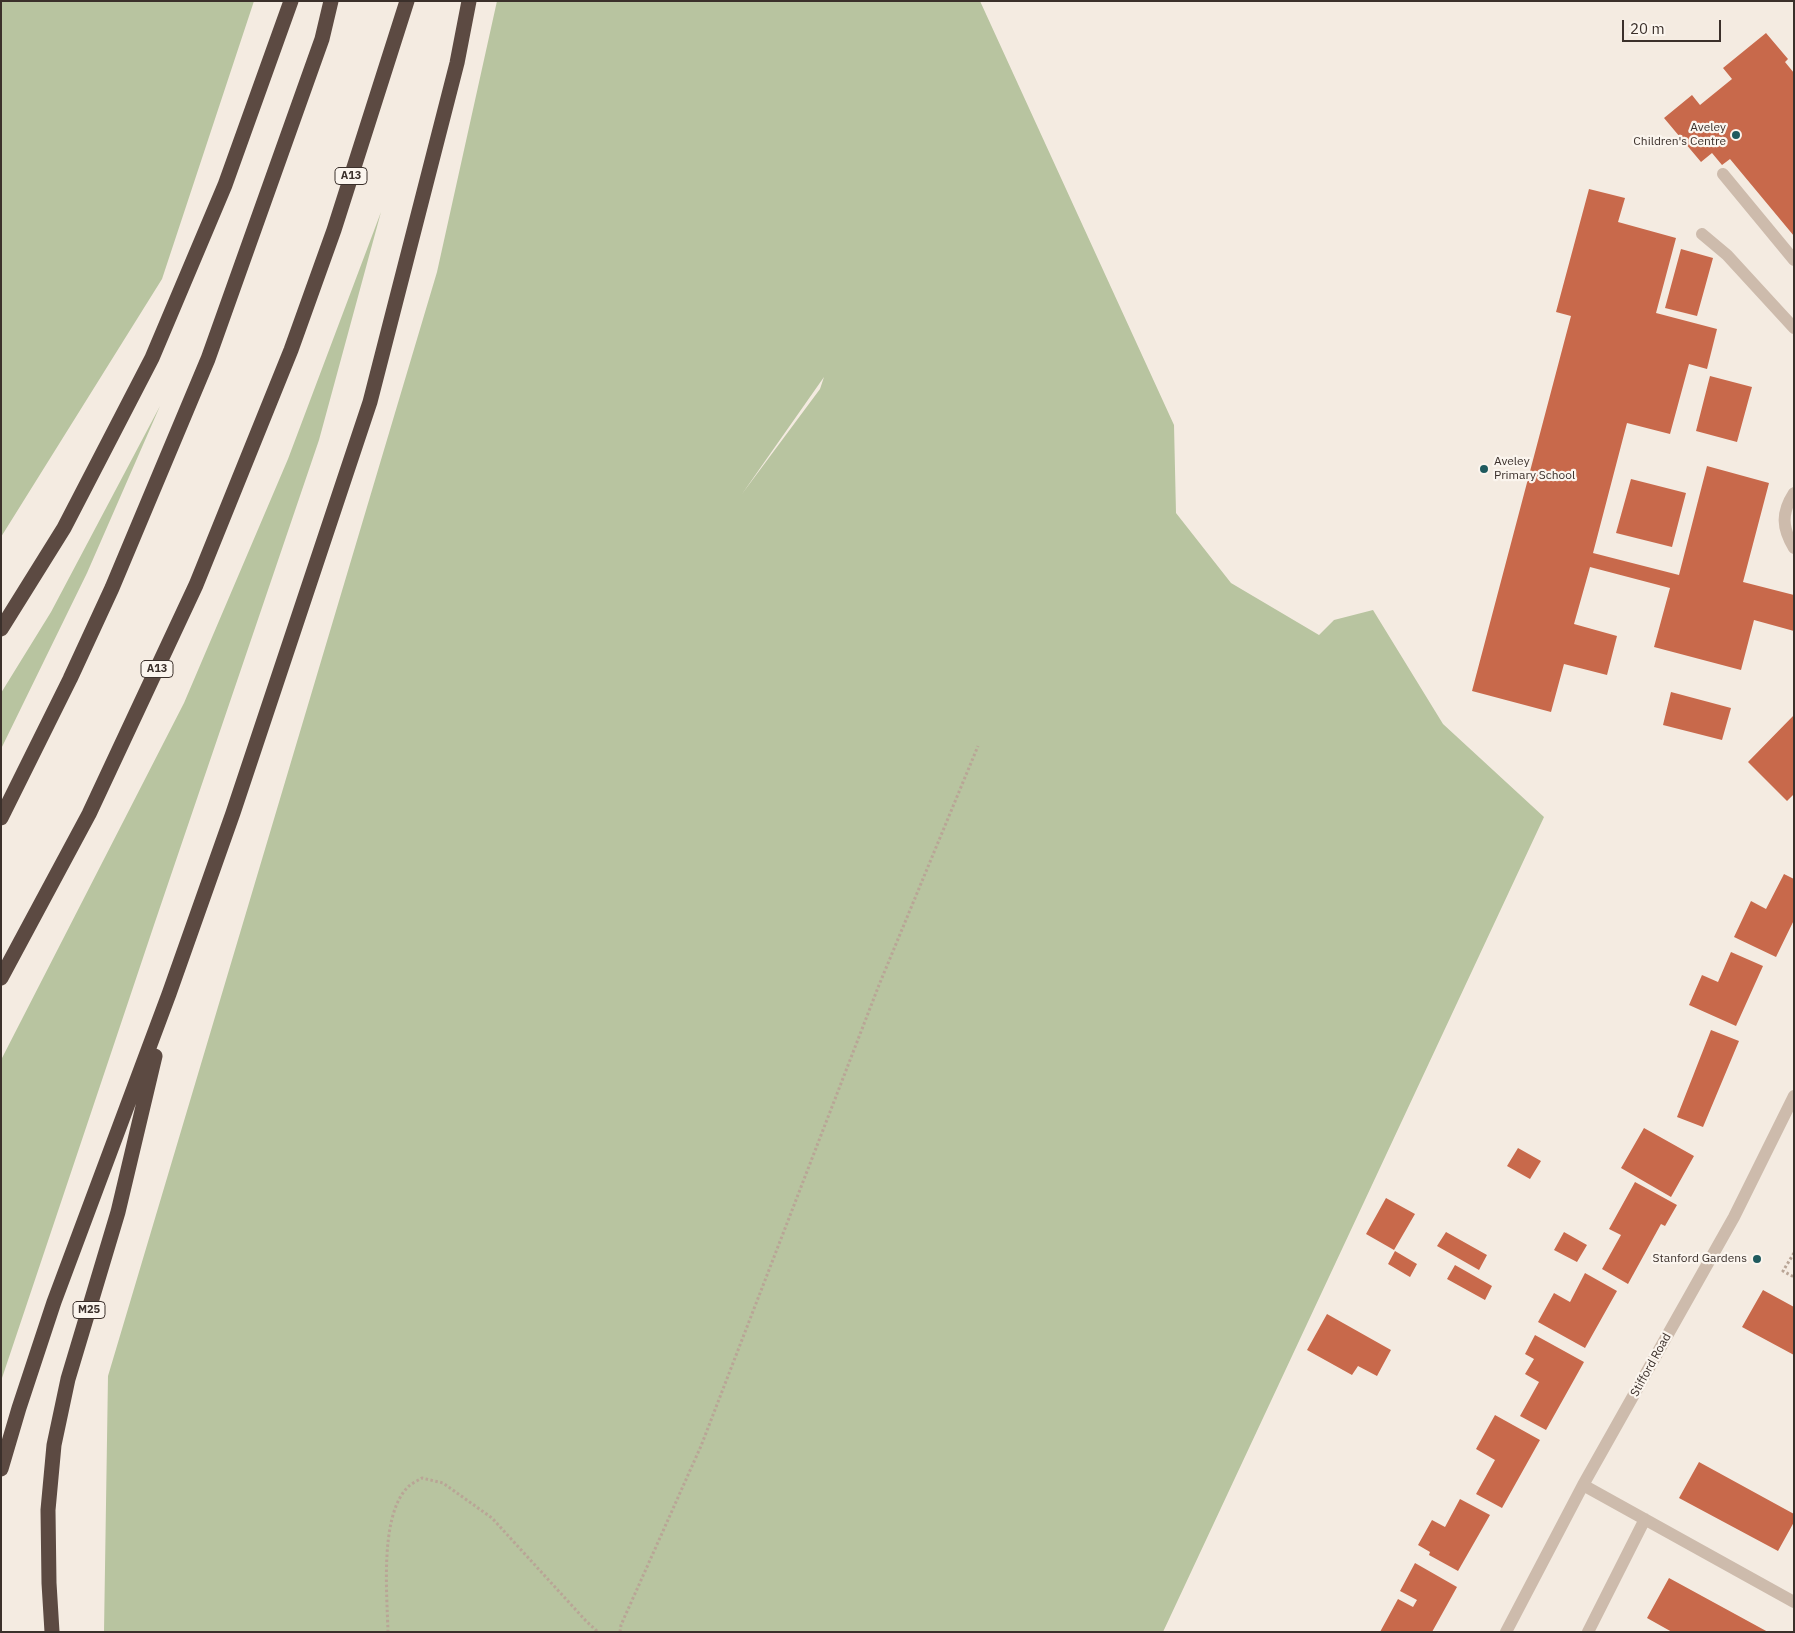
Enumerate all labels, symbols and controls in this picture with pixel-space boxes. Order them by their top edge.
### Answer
scale bar [1625,10,1724,42]
text: 20 m [1630,19,1665,38]
place label: Aveley Children's Centre [1633,121,1726,149]
marker: Aveley Children's Centre [1730,129,1742,141]
road number: A13 [335,168,367,185]
place label: Aveley Primary School [1494,455,1575,483]
marker: Aveley Primary School [1478,463,1490,475]
road number: A13 [141,661,173,678]
place label: Stanford Gardens [1653,1252,1747,1266]
marker: Stanford Gardens [1751,1253,1763,1265]
road number: M25 [73,1302,105,1318]
street label: Stifford Road [1628,1331,1674,1399]

